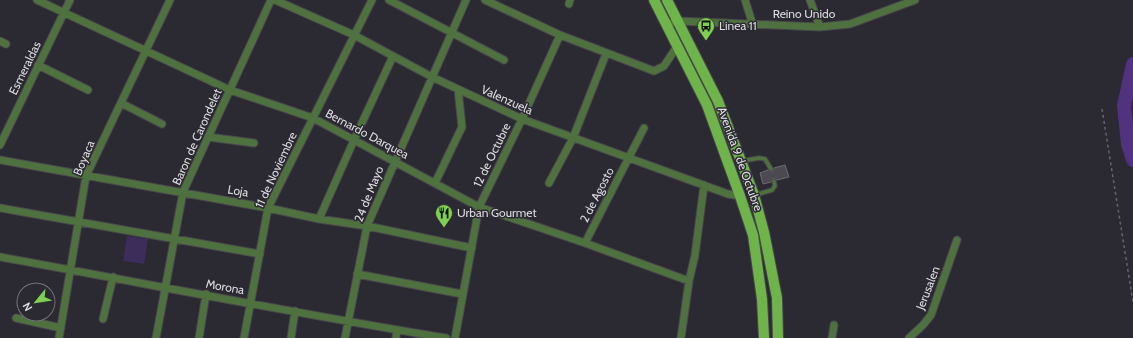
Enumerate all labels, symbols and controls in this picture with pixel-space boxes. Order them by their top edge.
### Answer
street label: Reino Unido [773,6,836,21]
bus stop icon: Linea 11 [696,16,716,41]
place label: Linea 11 [719,18,757,33]
street label: Esmeraldas [5,38,44,97]
street label: Valenzuela [479,82,536,118]
street label: Baron de Carondelet [169,86,225,187]
street label: Bernardo Darquea [323,105,412,162]
street label: Avenida 9 de Octubre [715,105,766,213]
street label: 12 de Octubre [470,120,514,189]
street label: 11 de Noviembre [251,129,300,210]
street label: Boyaca [69,138,98,178]
street label: 24 de Mayo [350,163,387,224]
street label: 2 de Agosto [576,164,617,225]
street label: Loja [227,181,250,200]
restaurant icon: Urban Gourmet [434,203,454,228]
place label: Urban Gourmet [457,205,537,220]
street label: Jerusalen [912,264,943,313]
street label: Morona [205,276,246,297]
north arrow [16,282,56,322]
text: N [19,300,35,314]

